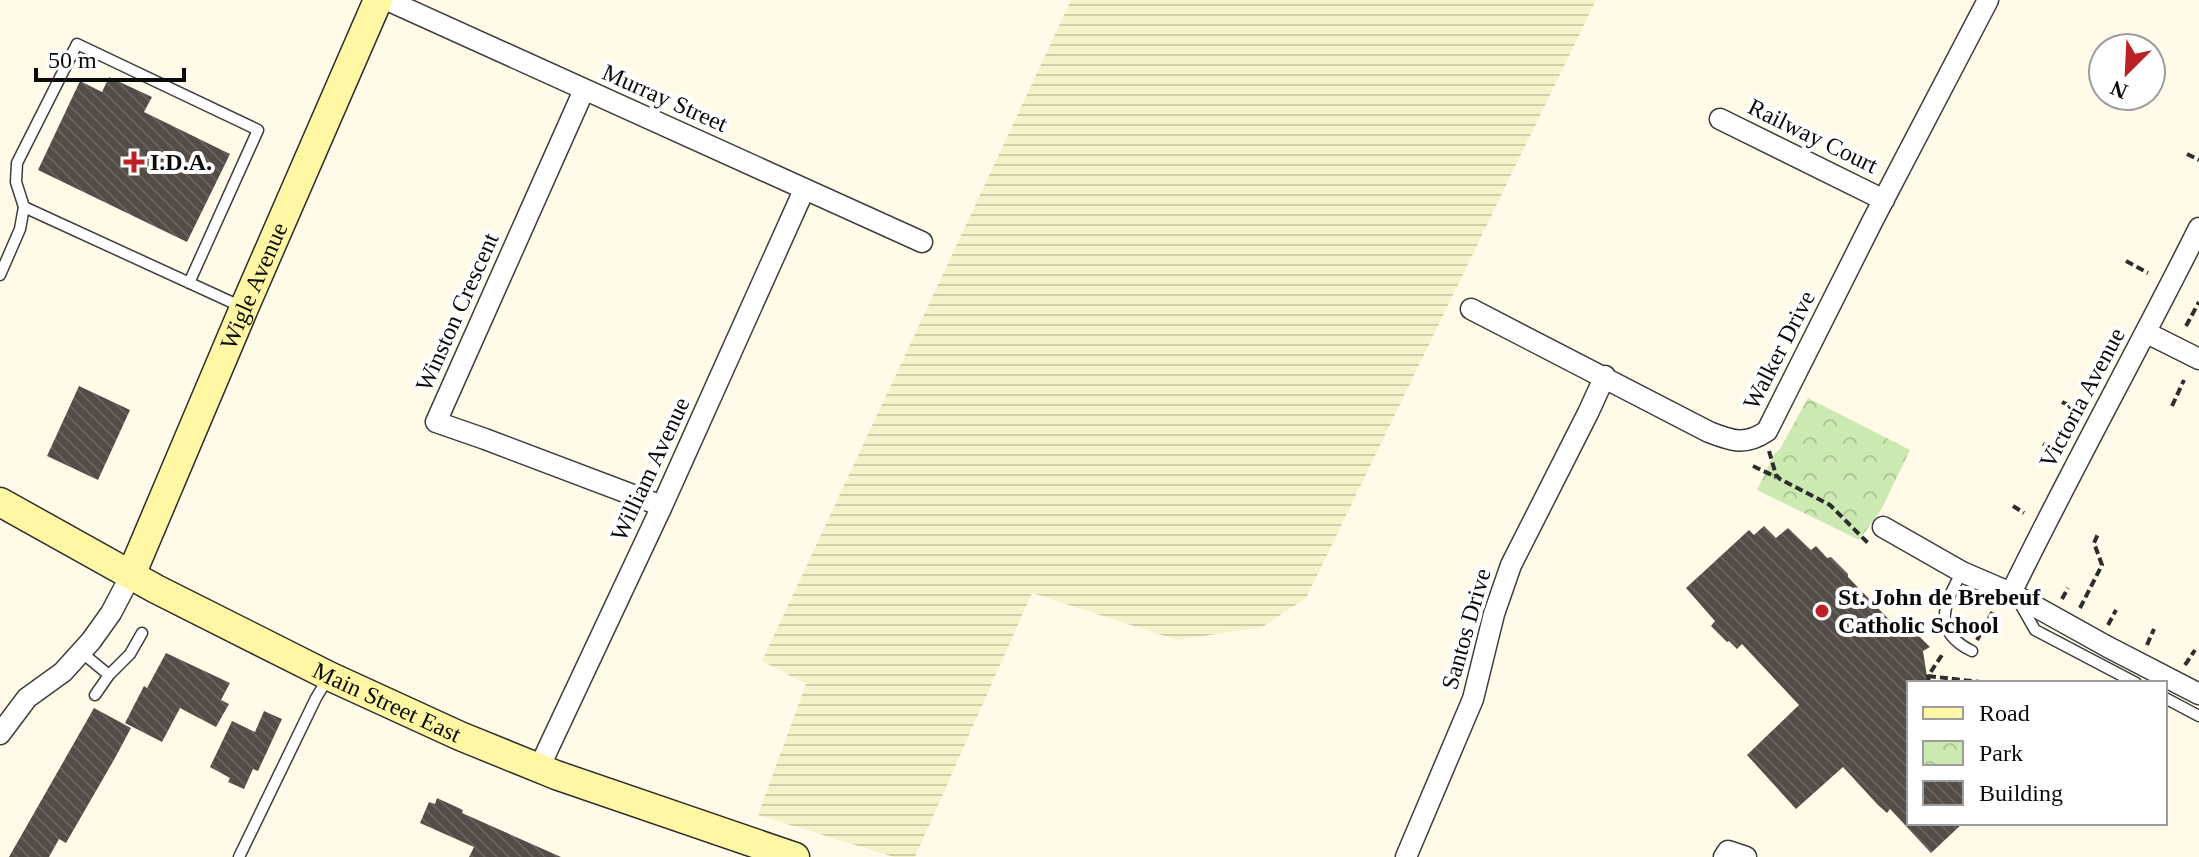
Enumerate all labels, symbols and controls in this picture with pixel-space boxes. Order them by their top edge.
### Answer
scale bar [36,32,184,82]
north arrow [2087,32,2167,112]
text: 50 m [48,47,97,73]
street label: Murray Street [599,59,732,137]
text: N [2107,75,2131,104]
street label: Railway Court [1744,93,1882,179]
place label: I.D.A. [150,149,212,175]
marker: I.D.A. [125,153,143,171]
street label: Wigle Avenue [215,219,293,353]
street label: Winston Crescent [410,229,504,395]
street label: Walker Drive [1738,286,1820,414]
street label: Victoria Avenue [2034,324,2130,472]
street label: William Avenue [605,393,695,545]
street label: Santos Drive [1436,566,1496,692]
place label: St. John de Brebeuf Catholic School [1838,584,2041,638]
marker: St. John de Brebeuf Catholic School [1813,602,1831,620]
street label: Main Street East [309,657,465,748]
legend [1907,681,2167,825]
text: Road [1979,700,2030,726]
text: Park [1979,740,2023,766]
text: Building [1979,780,2063,806]

